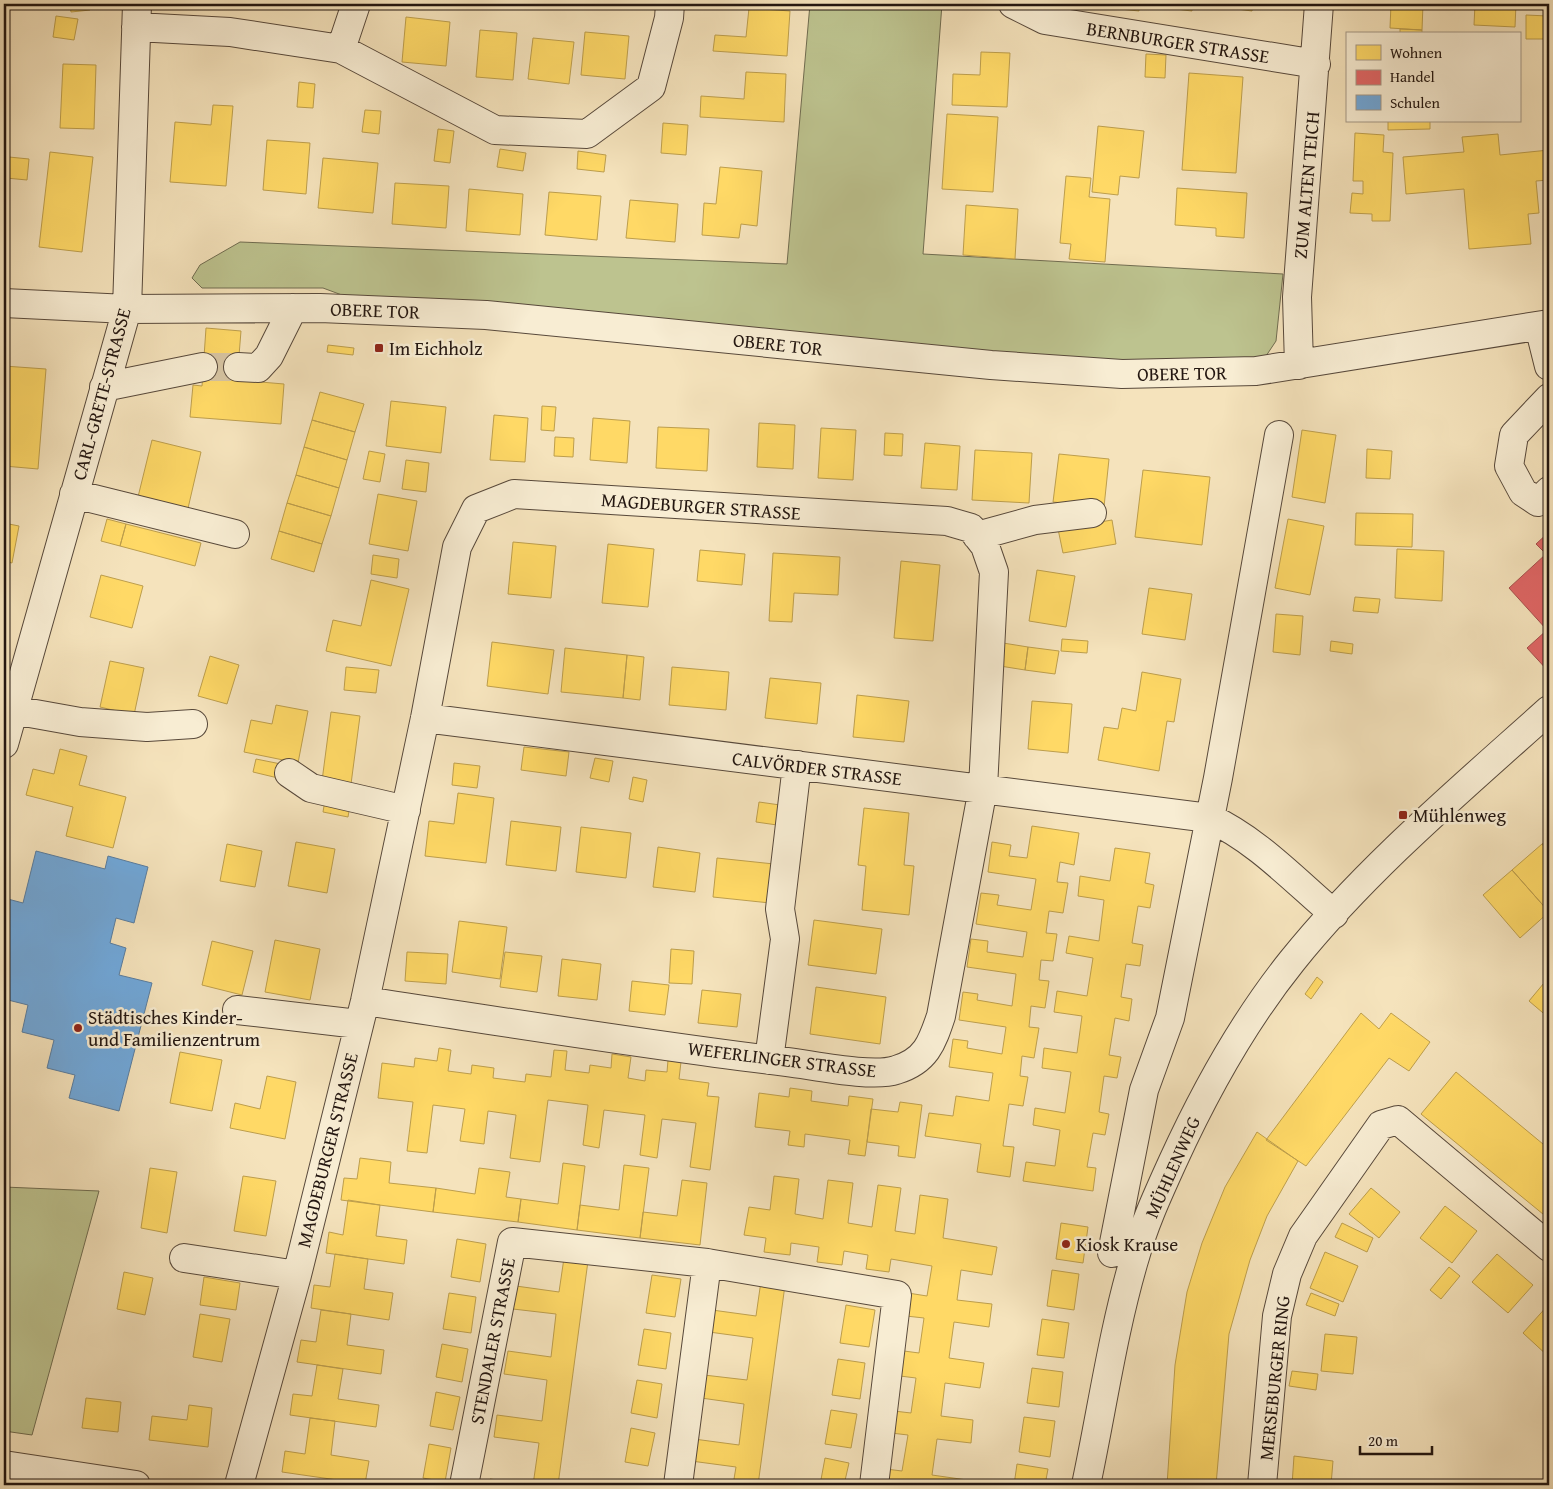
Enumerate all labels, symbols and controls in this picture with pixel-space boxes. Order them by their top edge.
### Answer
street label: BERNBURGER STRASSE [1085,14,1272,70]
legend [1346,32,1520,122]
text: Wohnen [1390,42,1443,63]
text: Handel [1390,66,1435,87]
text: Schulen [1390,92,1441,113]
street label: ZUM ALTEN TEICH [1286,110,1326,260]
street label: OBERE TOR [330,294,420,326]
street label: CARL-GRETE-STRASSE [65,304,138,483]
street label: OBERE TOR [732,325,824,363]
place label: Im Eichholz [389,334,482,362]
marker: Im Eichholz [373,342,385,354]
street label: OBERE TOR [1137,358,1227,388]
street label: MAGDEBURGER STRASSE [600,485,802,527]
street label: CALVÖRDER STRASSE [731,744,904,792]
place label: Mühlenweg [1413,801,1506,829]
marker: Mühlenweg [1397,809,1409,821]
place label: Städtisches Kinder- und Familienzentrum [88,1003,261,1053]
marker: Städtisches Kinder- und Familienzentrum [72,1022,84,1034]
street label: WEFERLINGER STRASSE [686,1034,878,1084]
street label: MAGDEBURGER STRASSE [289,1049,365,1250]
street label: MÜHLENWEG [1137,1112,1207,1222]
place label: Kiosk Krause [1076,1230,1178,1258]
marker: Kiosk Krause [1060,1238,1072,1250]
street label: STENDALER STRASSE [462,1255,522,1427]
street label: MERSEBURGER RING [1251,1294,1297,1462]
scale bar [1360,1424,1433,1456]
text: 20 m [1368,1430,1399,1451]

